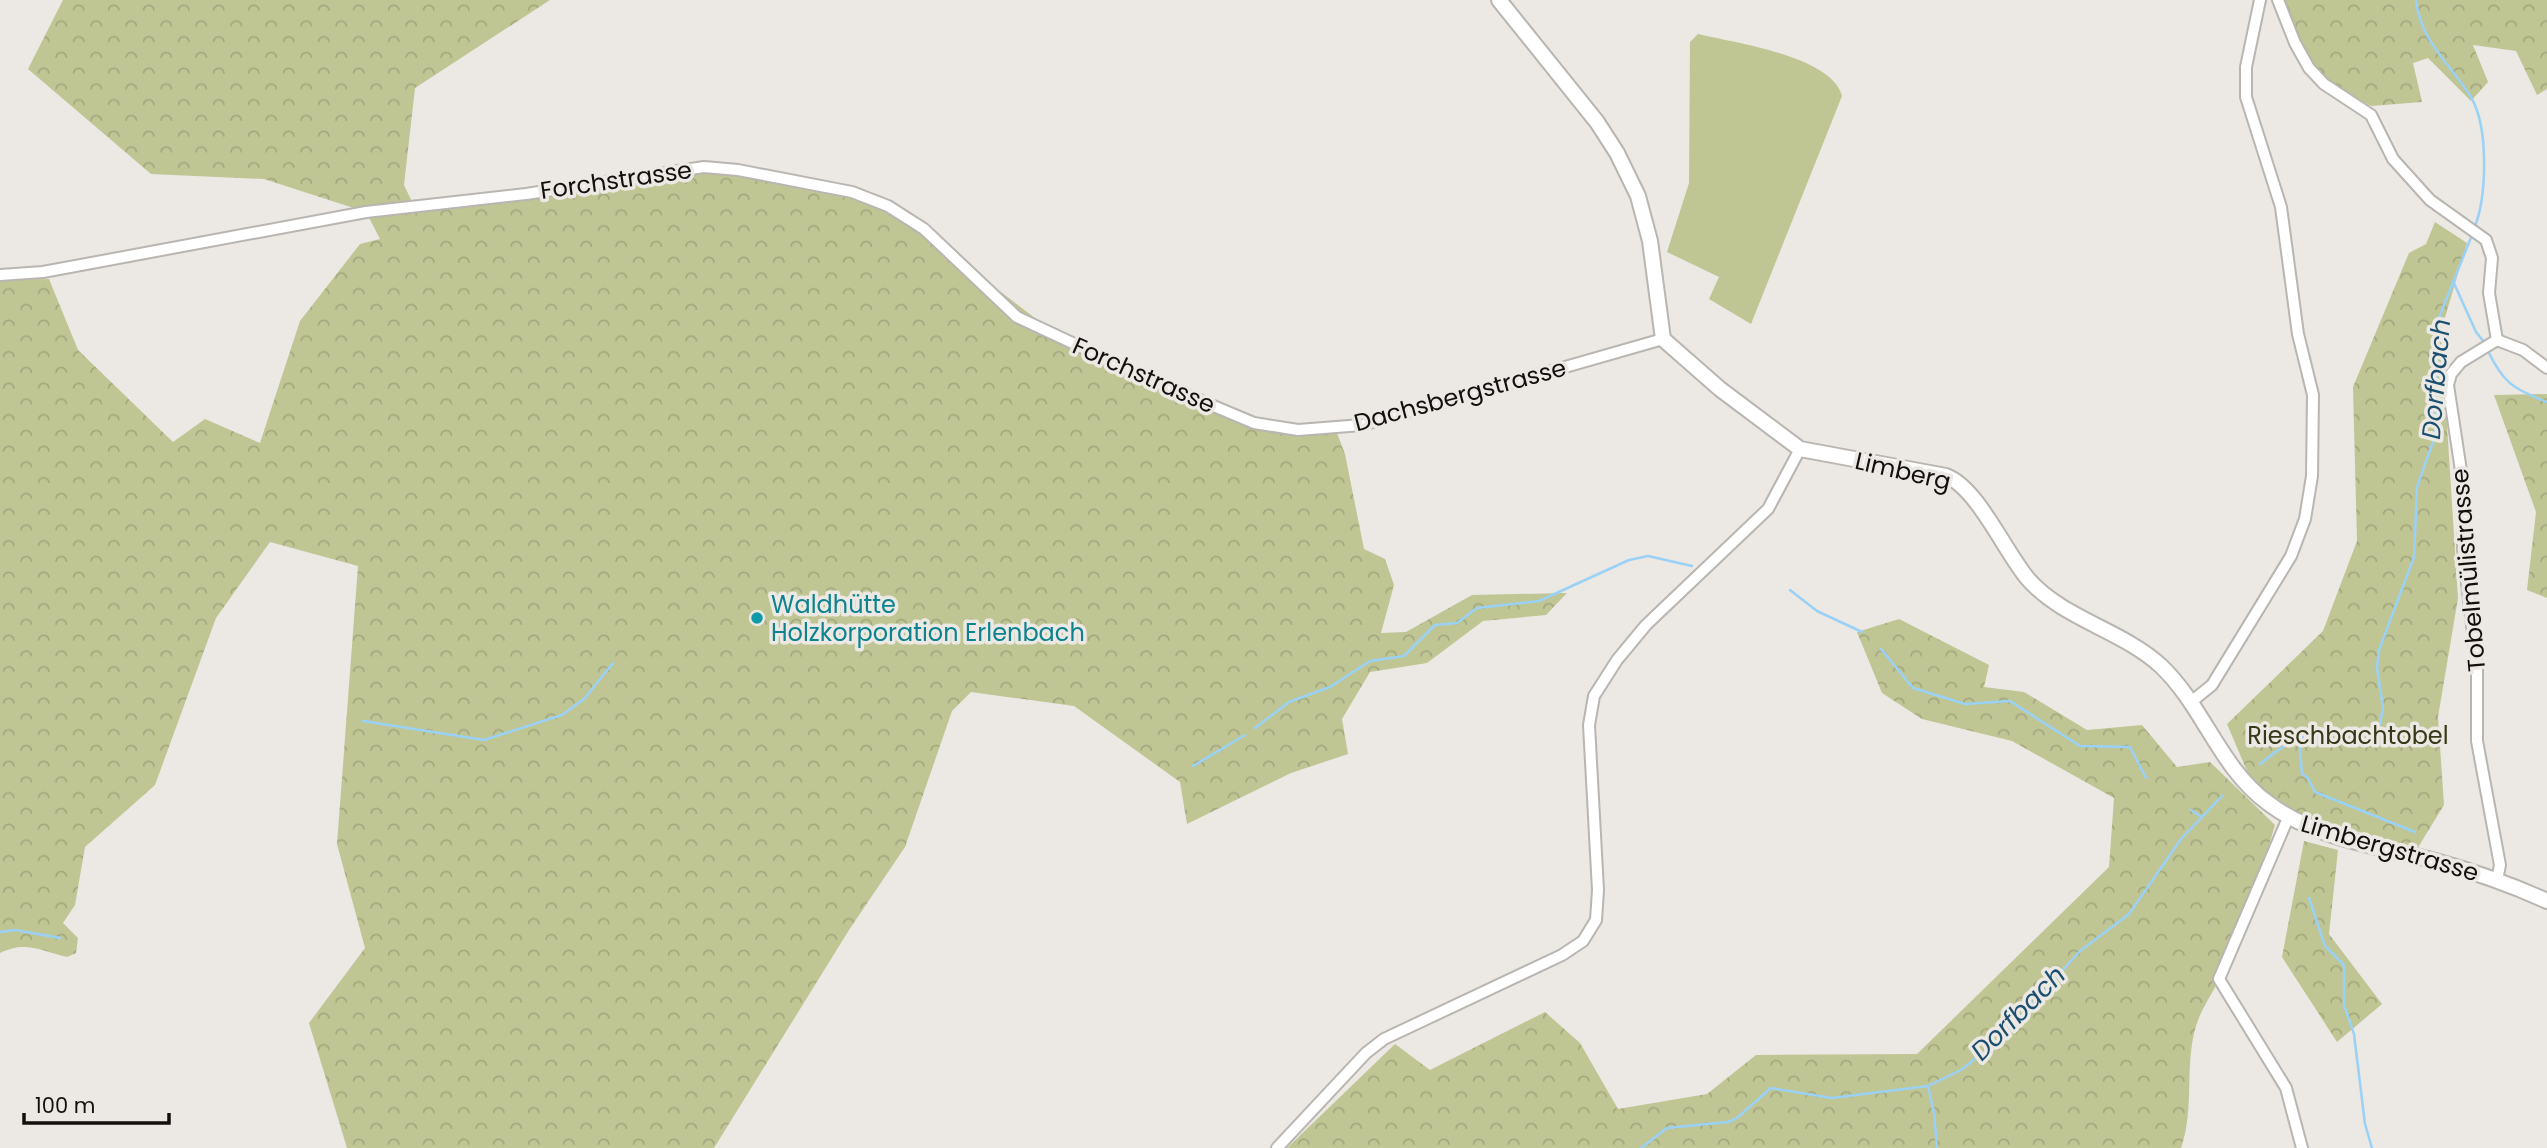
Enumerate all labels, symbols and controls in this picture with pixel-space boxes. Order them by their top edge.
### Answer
street label: Forchstrasse [538,153,694,207]
water label: Dorfbach [2413,317,2459,441]
street label: Forchstrasse [1068,329,1220,421]
street label: Dachsbergstrasse [1350,351,1570,439]
street label: Limberg [1852,444,1954,498]
street label: Tobelmülistrasse [2443,467,2493,673]
place label: Waldhütte Holzkorporation Erlenbach [771,588,1085,649]
marker: Waldhütte Holzkorporation Erlenbach [749,610,765,626]
park label: Rieschbachtobel [2247,719,2449,752]
street label: Limbergstrasse [2297,807,2483,889]
water label: Dorfbach [1963,958,2073,1068]
scale bar [24,1082,170,1126]
text: 100 m [35,1091,95,1120]

